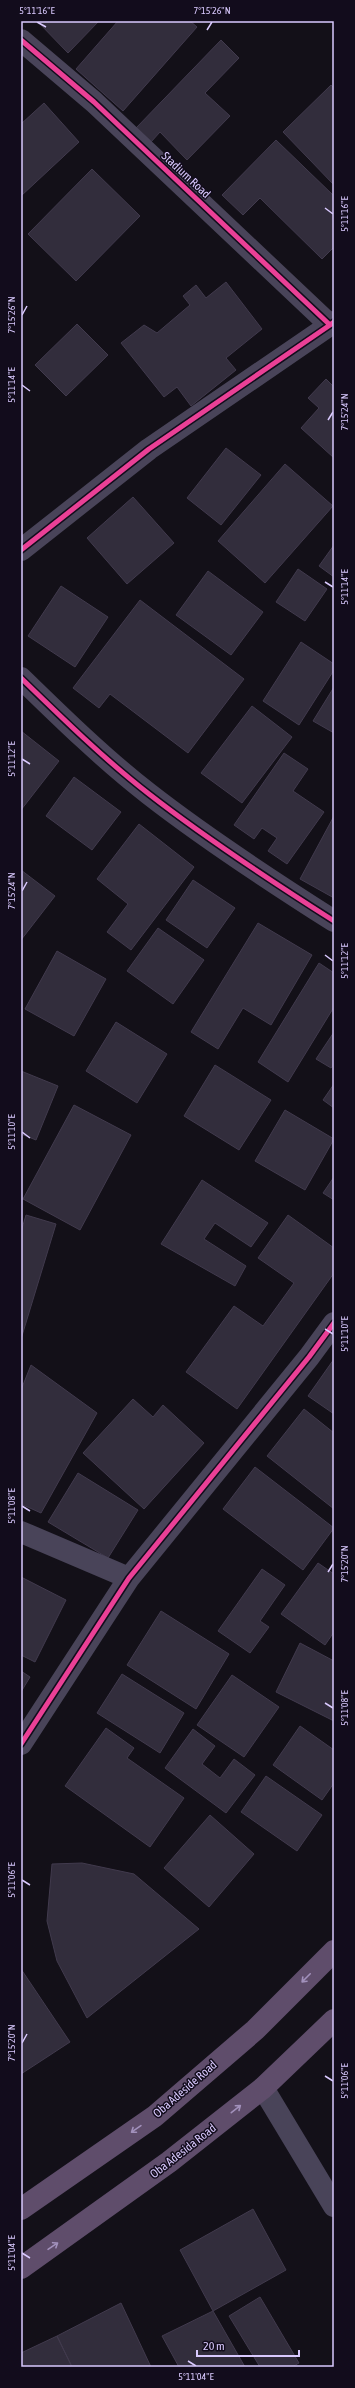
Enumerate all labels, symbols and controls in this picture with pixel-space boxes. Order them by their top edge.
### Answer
text: 5°11'16"E [19,5,55,16]
text: 7°15'26"N [193,5,231,16]
street label: Stadium Road [159,149,213,201]
text: 5°11'16"E [339,196,350,232]
text: 7°15'26"N [6,296,17,334]
text: 5°11'14"E [6,367,17,403]
text: 7°15'24"N [339,393,350,431]
text: 5°11'14"E [339,569,350,605]
text: 5°11'12"E [6,741,17,777]
text: 7°15'24"N [6,872,17,910]
text: 5°11'12"E [339,943,350,979]
text: 5°11'10"E [6,1114,17,1150]
text: 5°11'10"E [339,1316,350,1352]
text: 5°11'08"E [6,1488,17,1524]
text: 7°15'20"N [339,1545,350,1583]
text: 5°11'08"E [339,1690,350,1726]
text: 5°11'06"E [6,1862,17,1898]
one-way arrow [301,1973,311,1983]
text: 7°15'20"N [6,2024,17,2062]
street label: Oba Adeside Road [150,2058,220,2120]
text: 5°11'06"E [339,2063,350,2099]
one-way arrow [230,2105,241,2114]
street label: Oba Adesida Road [147,2121,219,2181]
one-way arrow [131,2125,142,2133]
text: 5°11'04"E [6,2235,17,2271]
one-way arrow [47,2242,58,2250]
scale bar [197,2332,299,2358]
text: 20 m [203,2339,225,2353]
text: 5°11'04"E [178,2371,214,2382]

